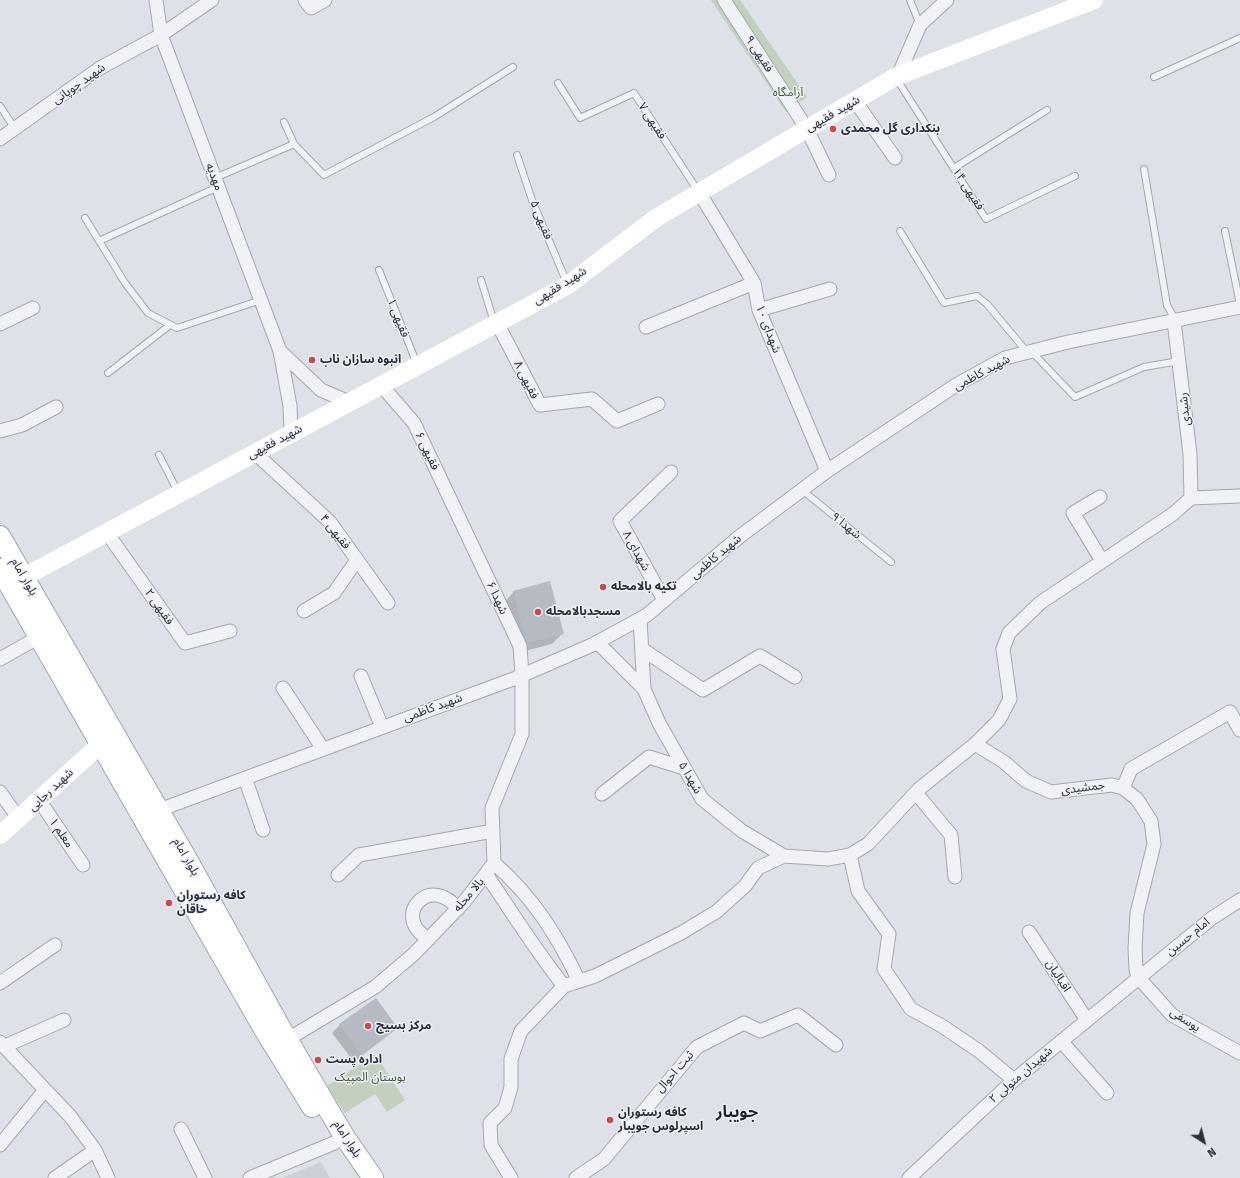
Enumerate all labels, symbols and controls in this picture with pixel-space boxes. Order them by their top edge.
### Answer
street label: فقیهی ۹ [742,33,776,75]
street label: شهید چوپانی [50,60,108,108]
park label: آرامگاه [773,86,803,100]
street label: شهید فقیهی [803,93,863,135]
street label: فقیهی ۷ [635,100,669,142]
place label: بنکداری گل محمدی [841,122,940,136]
marker: بنکداری گل محمدی [828,124,838,134]
street label: مهدیه [202,161,226,193]
street label: فقیهی ۱۴ [949,165,987,213]
street label: فقیهی ۵ [527,198,555,242]
street label: شهید فقیهی [531,264,589,308]
street label: فقیهی ۱ [384,296,412,340]
street label: شهدای ۱۰ [752,303,784,355]
street label: شهید کاظمی [951,352,1013,394]
place label: انبوه سازان ناب [320,353,401,367]
marker: انبوه سازان ناب [307,355,317,365]
street label: فقیهی ۸ [510,359,542,401]
street label: رشیدی [1176,392,1194,426]
street label: شهید فقیهی [245,422,305,462]
street label: فقیهی ۶ [412,430,442,472]
street label: شهدا ۹ [828,509,864,543]
street label: فقیهی ۴ [317,512,353,552]
street label: شهدای ۸ [619,528,653,574]
street label: شهید کاظمی [688,532,744,582]
street label: بلوار امام [7,555,41,599]
street label: شهدا ۶ [483,579,511,617]
place label: تکیه بالامحله [611,580,677,594]
marker: تکیه بالامحله [598,582,608,592]
street label: فقیهی ۲ [141,586,177,628]
place label: مسجدبالامحله [546,605,621,619]
marker: مسجدبالامحله [533,607,543,617]
street label: شهید کاظمی [401,691,465,725]
street label: شهدا ۵ [675,759,705,797]
street label: شهید رجایی [25,765,77,815]
street label: جمشیدی [1060,778,1106,798]
street label: معلم ۱ [46,815,76,851]
street label: بلوار امام [169,835,203,879]
street label: بالا محله [451,875,487,915]
place label: کافه رستوران خاقان [177,889,246,917]
marker: کافه رستوران خاقان [164,898,174,908]
street label: امام حسین [1163,915,1213,959]
street label: اقبالیان [1042,957,1074,995]
street label: یوسفی [1167,1005,1203,1035]
place label: مرکز بسیج [376,1019,431,1033]
marker: مرکز بسیج [363,1021,373,1031]
street label: شهیدان متولی ۲ [986,1044,1056,1106]
street label: ثبت احوال [653,1048,697,1096]
place label: اداره پست [326,1053,382,1067]
marker: اداره پست [313,1055,323,1065]
park label: بوستان المپیک [334,1071,406,1085]
district label: جویبار [716,1103,758,1123]
place label: کافه رستوران اسپرلوس جویبار [618,1106,703,1134]
marker: کافه رستوران اسپرلوس جویبار [605,1115,615,1125]
street label: بلوار امام [330,1118,364,1160]
north arrow [1184,1122,1224,1162]
text: N [1205,1145,1218,1160]

